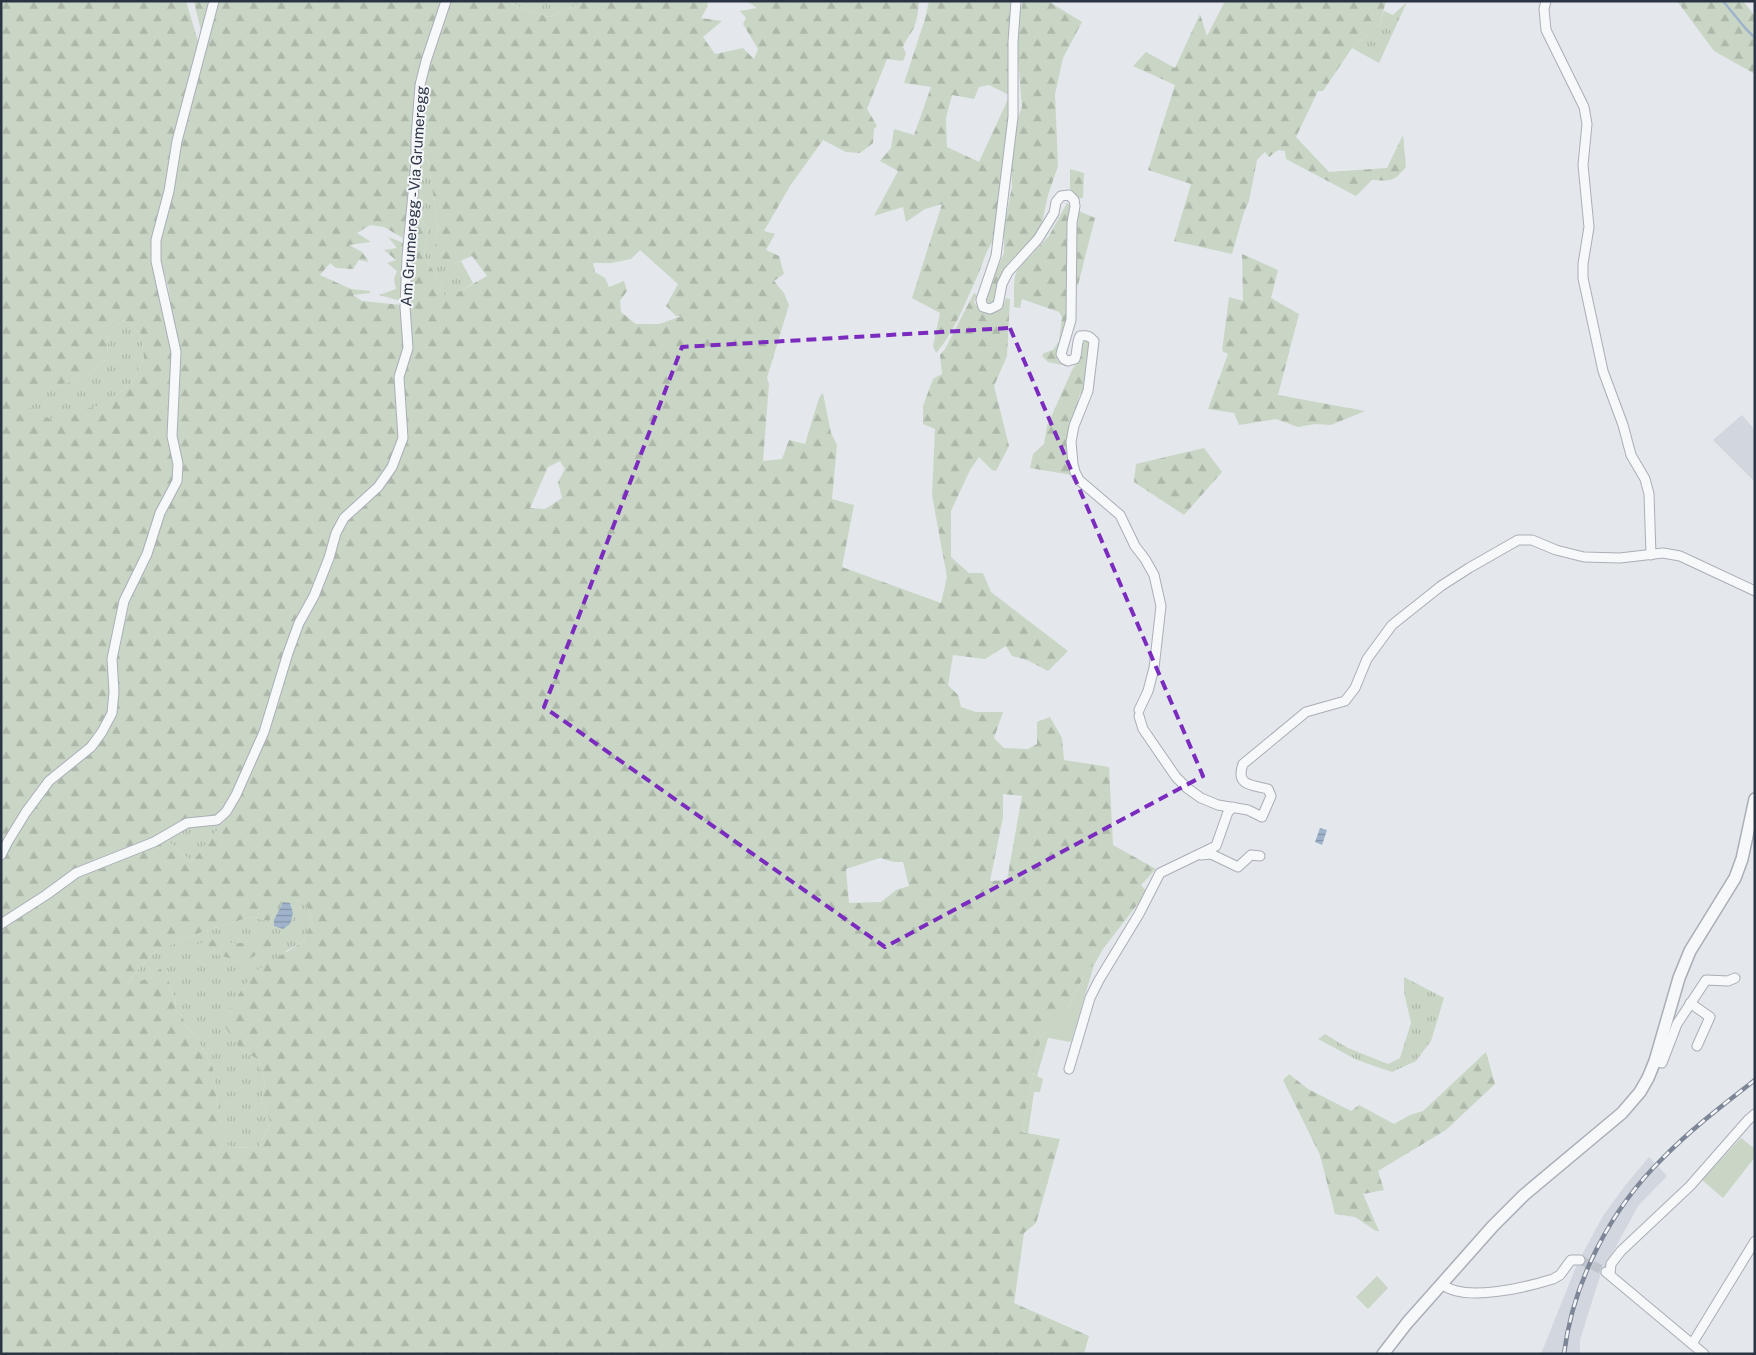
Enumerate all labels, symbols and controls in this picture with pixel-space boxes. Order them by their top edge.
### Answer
street label: Am Grumeregg - Via Grumeregg [397,85,430,307]

